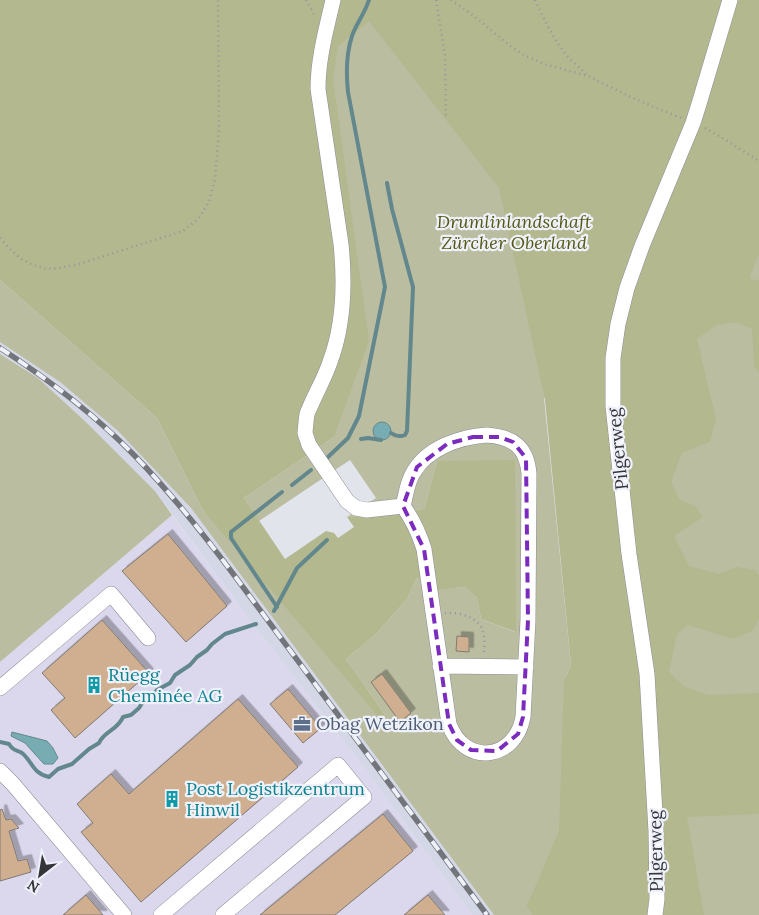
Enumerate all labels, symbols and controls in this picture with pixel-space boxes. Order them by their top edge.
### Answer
park label: Drumlinlandschaft Zürcher Oberland [437,210,592,254]
street label: Pilgerweg [602,406,633,491]
place label: Rüegg Cheminée AG [108,663,223,707]
building icon: Rüegg Cheminée AG [84,675,104,695]
place label: Obag Wetzikon [316,712,444,735]
office icon: Obag Wetzikon [292,714,312,734]
place label: Post Logistikzentrum Hinwil [186,777,365,821]
building icon: Post Logistikzentrum Hinwil [162,789,182,809]
street label: Pilgerweg [643,809,668,892]
north arrow [15,850,65,900]
text: N [24,876,43,897]

